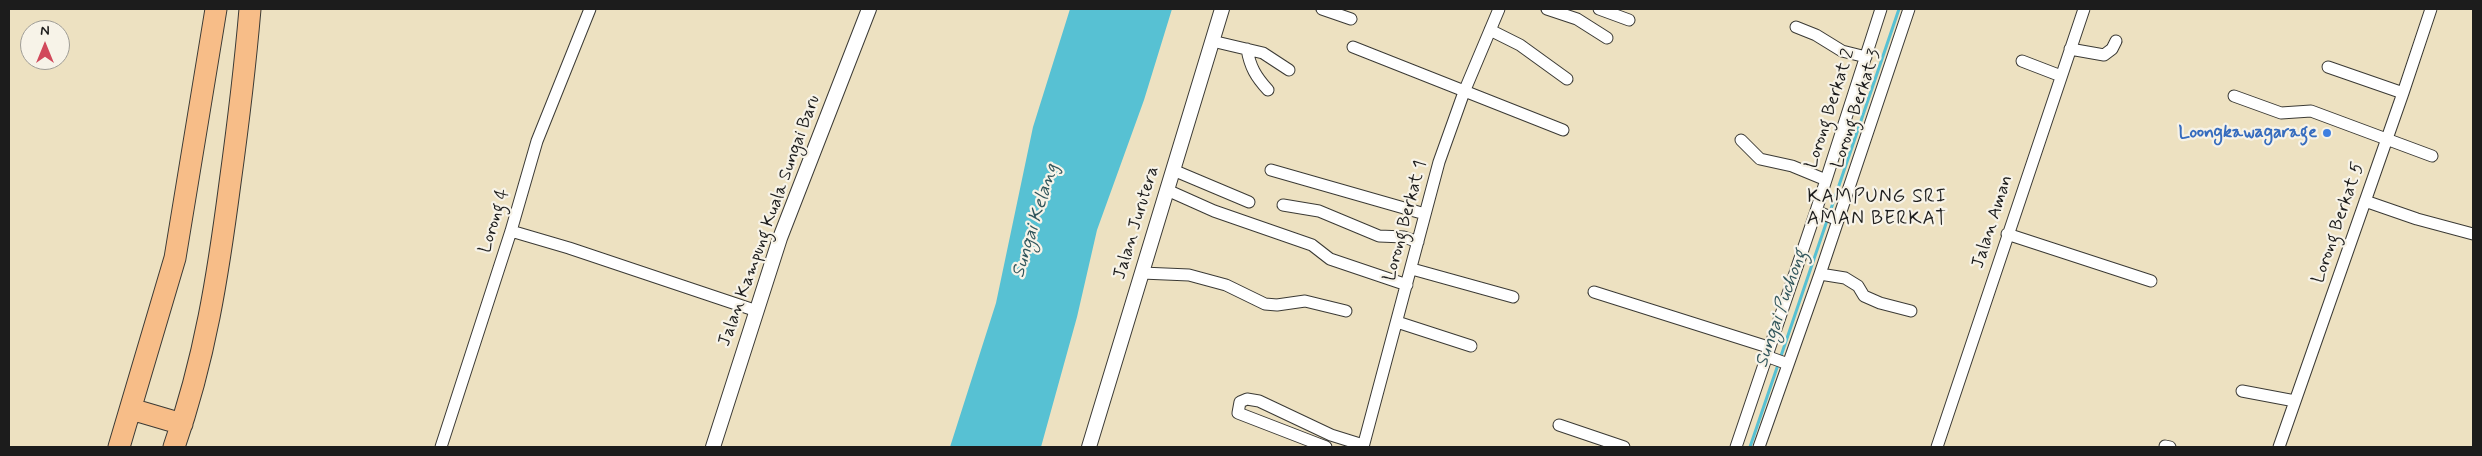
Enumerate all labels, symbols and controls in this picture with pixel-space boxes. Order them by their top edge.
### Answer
north arrow [20,20,70,70]
text: N [40,22,50,40]
street label: Lorong Berkat 2 [1801,46,1861,172]
street label: Lorong Berkat 3 [1828,47,1886,171]
street label: Jalan Kampung Kuala Sungai Baru [714,92,826,350]
place label: Loongkawagarage [2178,122,2317,144]
marker: Loongkawagarage [2321,127,2333,139]
street label: Lorong Berkat 1 [1380,158,1432,284]
street label: Lorong Berkat 5 [2308,160,2370,286]
water label: Sungai Kelang [1008,161,1064,281]
street label: Jalan Jurutera [1109,164,1165,282]
street label: Jalan Aman [1968,173,2018,271]
street label: Lorong 4 [475,186,515,256]
district label: KAMPUNG SRI AMAN BERKAT [1805,187,1949,231]
water label: Sungai Puchong [1751,247,1813,371]

